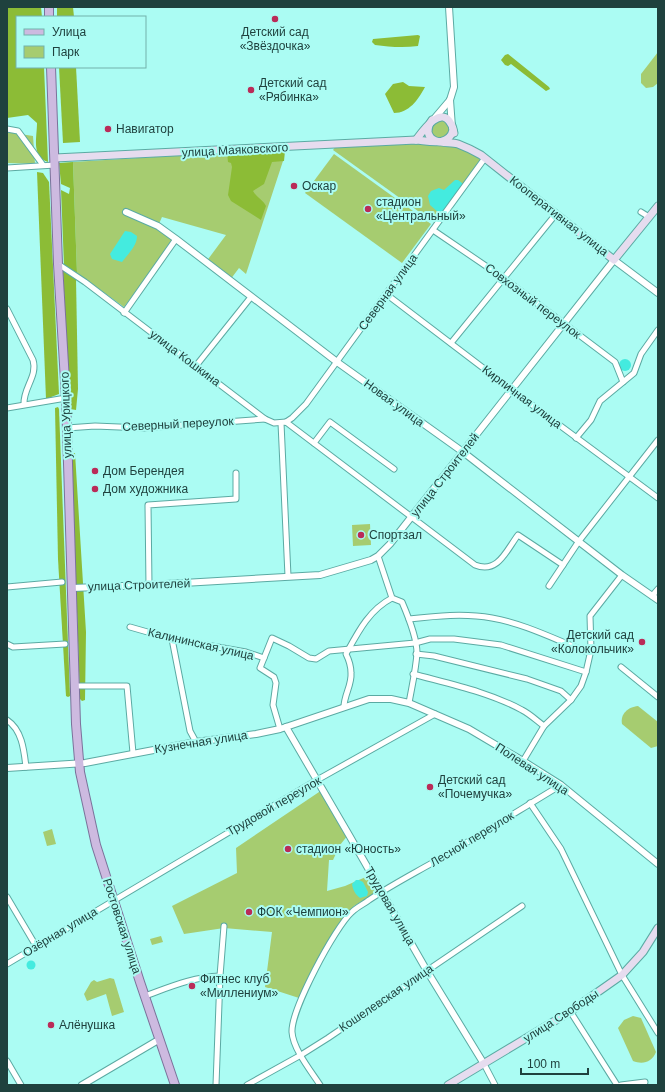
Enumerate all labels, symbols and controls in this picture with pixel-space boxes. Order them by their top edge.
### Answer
marker: Детский сад «Звёздочка» [270,14,280,24]
legend [16,16,146,68]
text: Улица [52,25,86,39]
place label: Детский сад «Звёздочка» [240,25,311,53]
text: Парк [52,45,80,59]
place label: Детский сад «Рябинка» [259,76,326,104]
marker: Детский сад «Рябинка» [246,85,256,95]
place label: Навигатор [116,122,174,136]
marker: Навигатор [103,124,113,134]
street label: улица Маяковского [181,140,289,160]
street label: Кооперативная улица [507,173,611,259]
place label: Оскар [302,179,337,193]
marker: Оскар [289,181,299,191]
place label: стадион «Центральный» [376,195,466,223]
marker: стадион «Центральный» [363,204,373,214]
street label: Северная улица [356,251,421,333]
street label: Совхозный переулок [482,260,584,342]
street label: улица Кошкина [147,327,223,389]
street label: Кирпичная улица [479,363,565,432]
street label: улица Урицкого [57,371,75,458]
street label: Новая улица [361,376,427,430]
street label: Северный переулок [122,414,235,434]
street label: улица Строителей [408,430,482,520]
place label: Дом Берендея [103,464,184,478]
marker: Дом Берендея [90,466,100,476]
place label: Дом художника [103,482,189,496]
marker: Дом художника [90,484,100,494]
place label: Спортзал [369,528,422,542]
marker: Спортзал [356,530,366,540]
street label: улица Строителей [88,576,190,594]
street label: Калининская улица [147,625,256,663]
place label: Детский сад «Колокольчик» [551,628,634,656]
marker: Детский сад «Колокольчик» [637,637,647,647]
street label: Кузнечная улица [154,728,249,756]
street label: Полевая улица [493,740,571,798]
street label: Трудовой переулок [224,773,324,839]
place label: Детский сад «Почемучка» [438,773,512,801]
marker: Детский сад «Почемучка» [425,782,435,792]
street label: Лесной переулок [428,808,517,869]
place label: стадион «Юность» [296,842,401,856]
marker: стадион «Юность» [283,844,293,854]
street label: Трудовая улица [362,864,418,948]
street label: Ростовская улица [100,877,144,976]
street label: Озёрная улица [20,904,100,960]
place label: ФОК «Чемпион» [257,905,349,919]
marker: ФОК «Чемпион» [244,907,254,917]
street label: Кошелевская улица [336,961,436,1035]
place label: Фитнес клуб «Миллениум» [200,972,278,1000]
marker: Фитнес клуб «Миллениум» [187,981,197,991]
street label: улица Свободы [521,986,601,1046]
place label: Алёнушка [59,1018,115,1032]
marker: Алёнушка [46,1020,56,1030]
scale bar [521,1050,588,1076]
text: 100 m [527,1057,560,1071]

